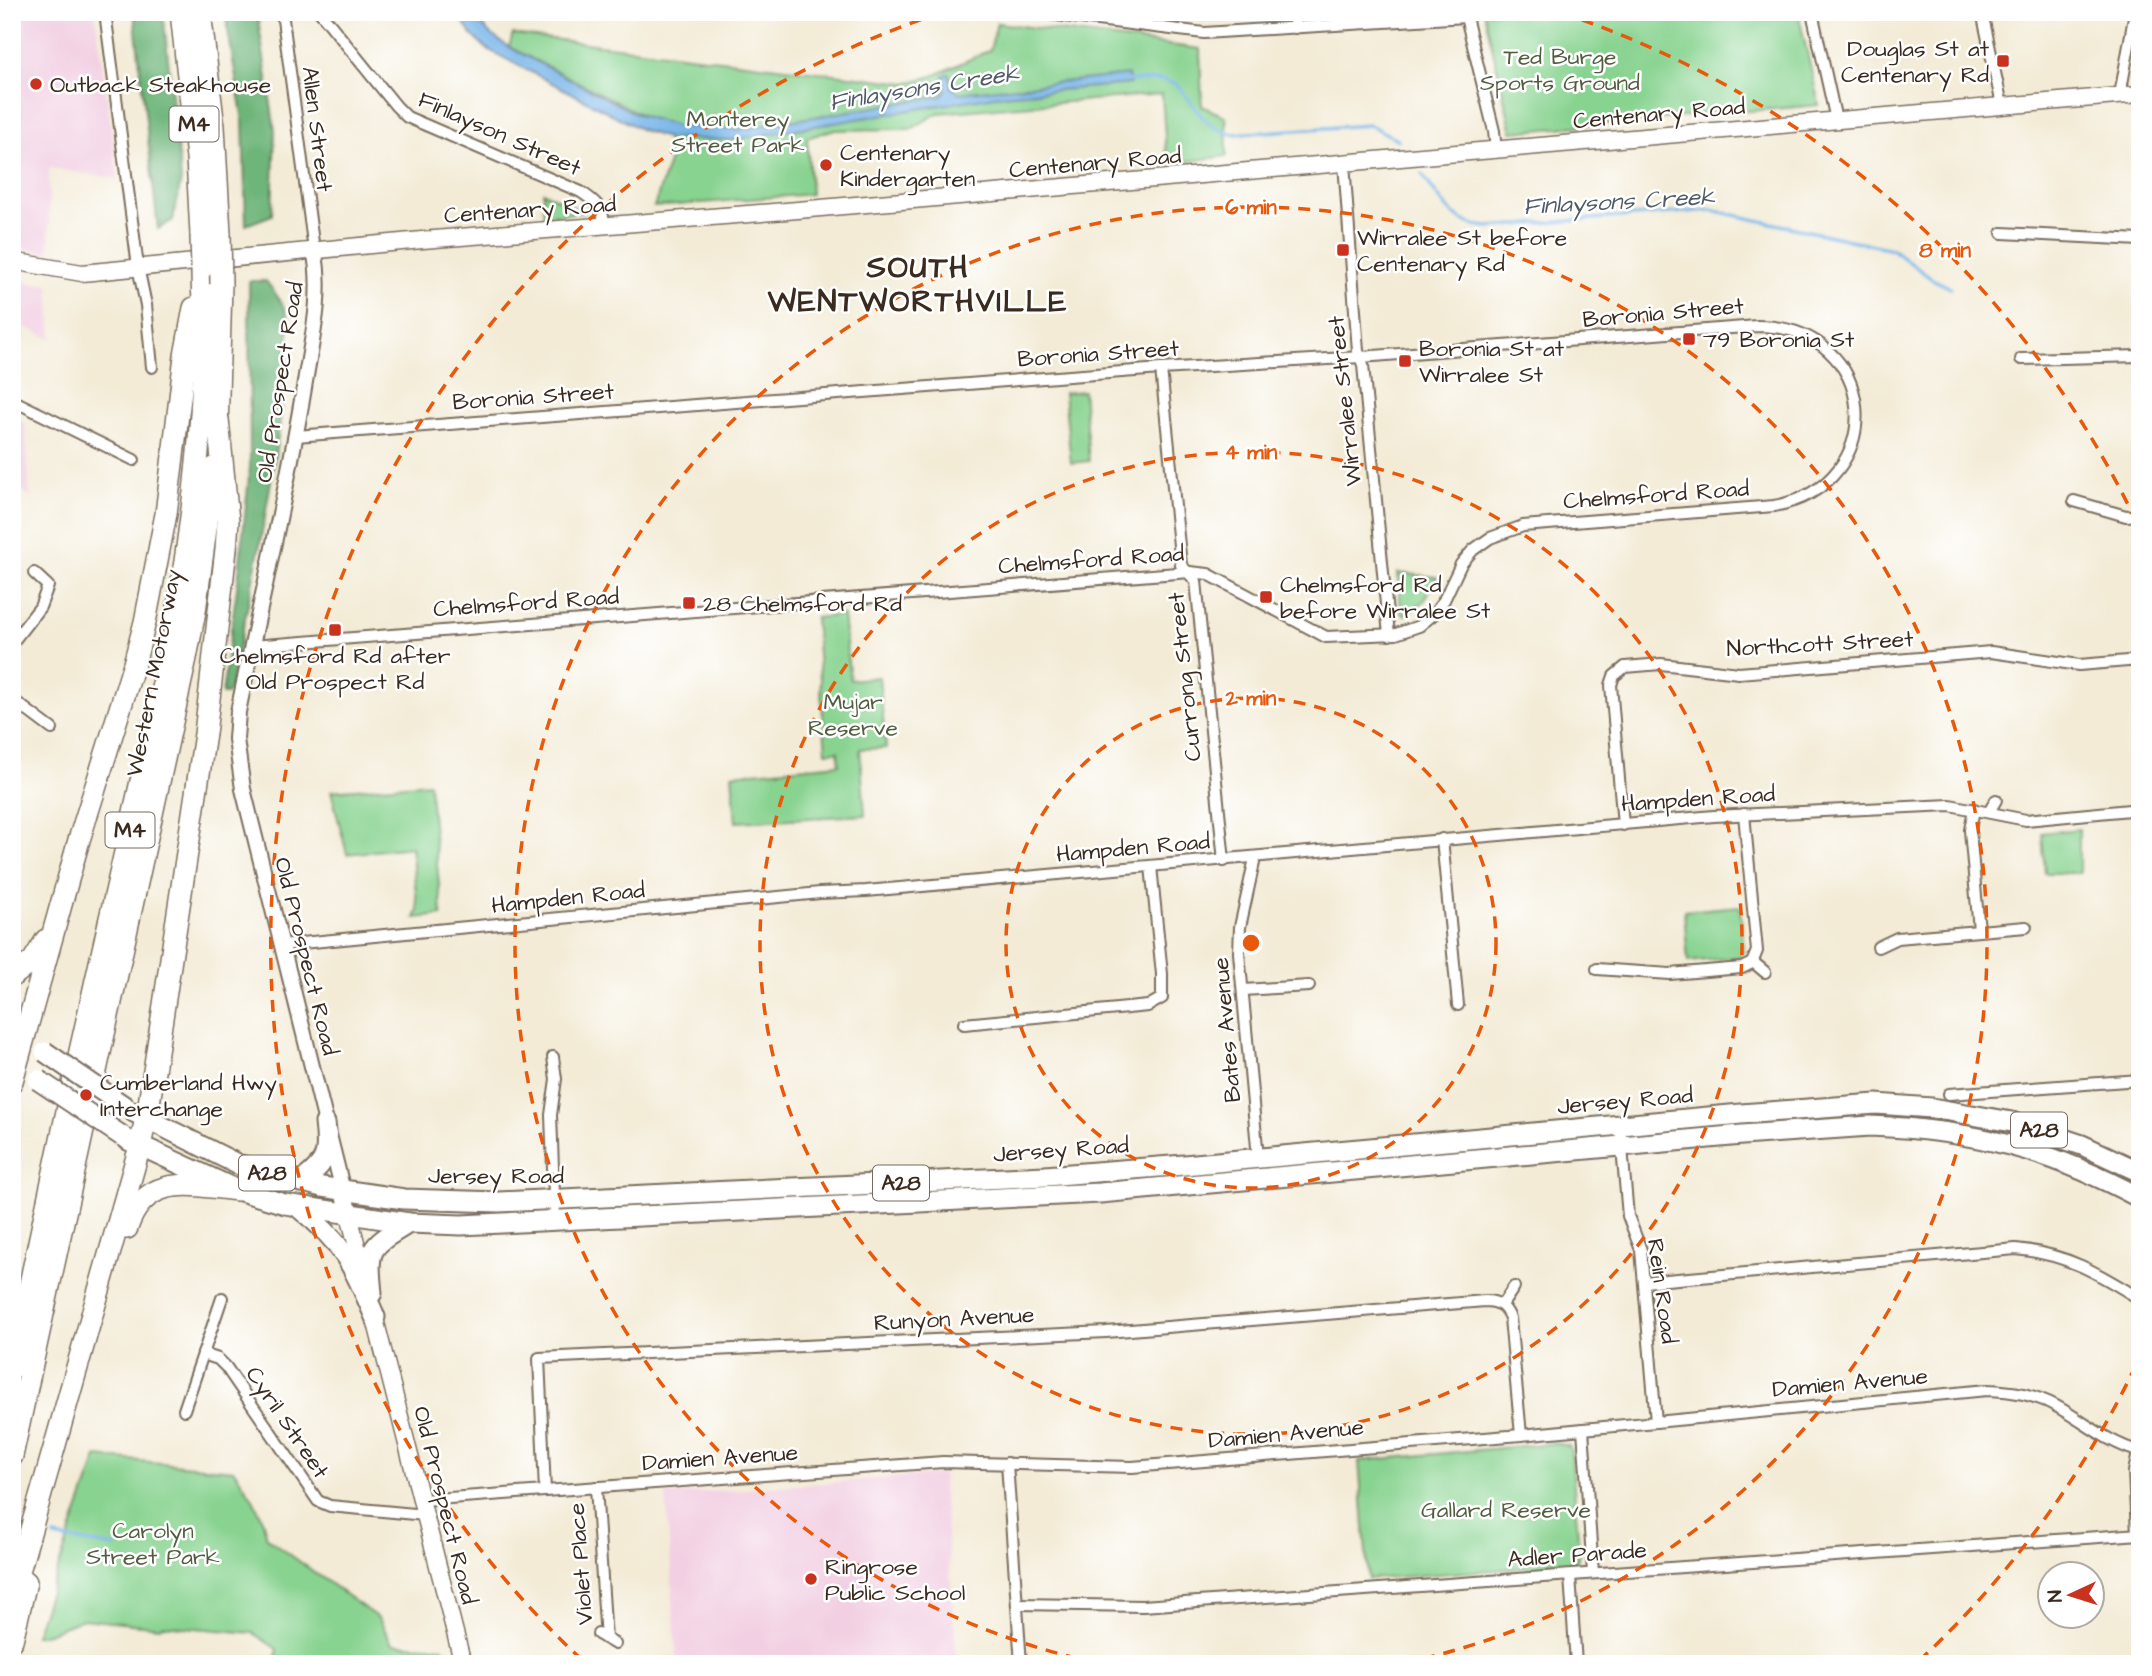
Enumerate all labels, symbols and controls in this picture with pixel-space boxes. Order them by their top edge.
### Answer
place label: Douglas St at Centenary Rd [1841,33,1990,92]
park label: Ted Burge Sports Ground [1480,41,1640,99]
marker: Douglas St at Centenary Rd [1995,53,2011,69]
water label: Finlaysons Creek [827,56,1023,120]
street label: Allen Street [293,65,341,194]
place label: Outback Steakhouse [50,69,271,101]
marker: Outback Steakhouse [28,76,44,92]
street label: Finlayson Street [413,84,587,185]
street label: Centenary Road [1572,91,1747,138]
park label: Monterey Street Park [671,103,805,161]
road number: M4 [170,106,218,142]
place label: Centenary Kindergarten [840,137,975,196]
street label: Centenary Road [1008,140,1183,187]
marker: Centenary Kindergarten [818,157,834,173]
water label: Finlaysons Creek [1523,180,1717,224]
street label: Centenary Road [443,188,618,233]
text: 6 min [1225,193,1277,222]
place label: Wirralee St before Centenary Rd [1357,222,1567,281]
text: 8 min [1919,236,1972,265]
marker: Wirralee St before Centenary Rd [1335,242,1351,258]
district label: SOUTH WENTWORTHVILLE [767,247,1068,323]
street label: Old Prospect Road [248,279,312,485]
street label: Boronia Street [1581,290,1746,336]
street label: Wirralee Street [1320,314,1370,488]
place label: 79 Boronia St [1703,324,1855,356]
marker: 79 Boronia St [1681,331,1697,347]
street label: Boronia Street [1016,332,1181,376]
place label: Boronia St at Wirralee St [1419,333,1565,391]
marker: Boronia St at Wirralee St [1397,353,1413,369]
street label: Boronia Street [451,375,616,419]
text: 4 min [1225,438,1278,467]
street label: Chelmsford Road [1562,473,1750,517]
street label: Chelmsford Road [997,538,1185,582]
street label: Western Motorway [118,566,191,780]
place label: Chelmsford Rd before Wirralee St [1280,569,1491,627]
street label: Chelmsford Road [432,581,620,625]
place label: 28 Chelmsford Rd [703,588,902,620]
marker: Chelmsford Rd before Wirralee St [1258,589,1274,605]
street label: Currong Street [1160,590,1211,763]
marker: 28 Chelmsford Rd [681,595,697,611]
marker: Chelmsford Rd after Old Prospect Rd [327,622,343,638]
street label: Northcott Street [1726,623,1915,665]
place label: Chelmsford Rd after Old Prospect Rd [220,640,451,698]
text: 2 min [1225,684,1277,713]
park label: Mujar Reserve [808,686,898,744]
street label: Hampden Road [1620,778,1776,820]
road number: M4 [106,812,154,848]
street label: Hampden Road [1055,825,1211,871]
street label: Old Prospect Road [266,854,346,1059]
street label: Hampden Road [490,874,647,922]
centre of rings [1239,931,1263,955]
street label: Bates Avenue [1205,956,1249,1104]
place label: Cumberland Hwy Interchange [100,1067,277,1126]
street label: Jersey Road [1556,1079,1694,1124]
marker: Cumberland Hwy Interchange [78,1087,94,1103]
road number: A28 [2011,1112,2067,1148]
street label: Jersey Road [992,1129,1130,1172]
road number: A28 [239,1156,295,1190]
street label: Jersey Road [428,1160,564,1193]
road number: A28 [873,1166,929,1200]
street label: Rein Road [1639,1236,1685,1346]
street label: Runyon Avenue [873,1299,1035,1340]
street label: Cyril Street [237,1360,337,1486]
street label: Damien Avenue [1771,1360,1929,1406]
street label: Old Prospect Road [405,1403,485,1608]
street label: Damien Avenue [1207,1411,1365,1457]
street label: Damien Avenue [641,1437,799,1479]
park label: Gallard Reserve [1421,1494,1591,1526]
street label: Violet Place [561,1502,601,1626]
park label: Carolyn Street Park [86,1515,220,1573]
street label: Adler Parade [1506,1534,1648,1576]
place label: Ringrose Public School [825,1551,965,1609]
north arrow [2036,1560,2106,1630]
marker: Ringrose Public School [803,1571,819,1587]
text: N [2042,1589,2069,1603]

